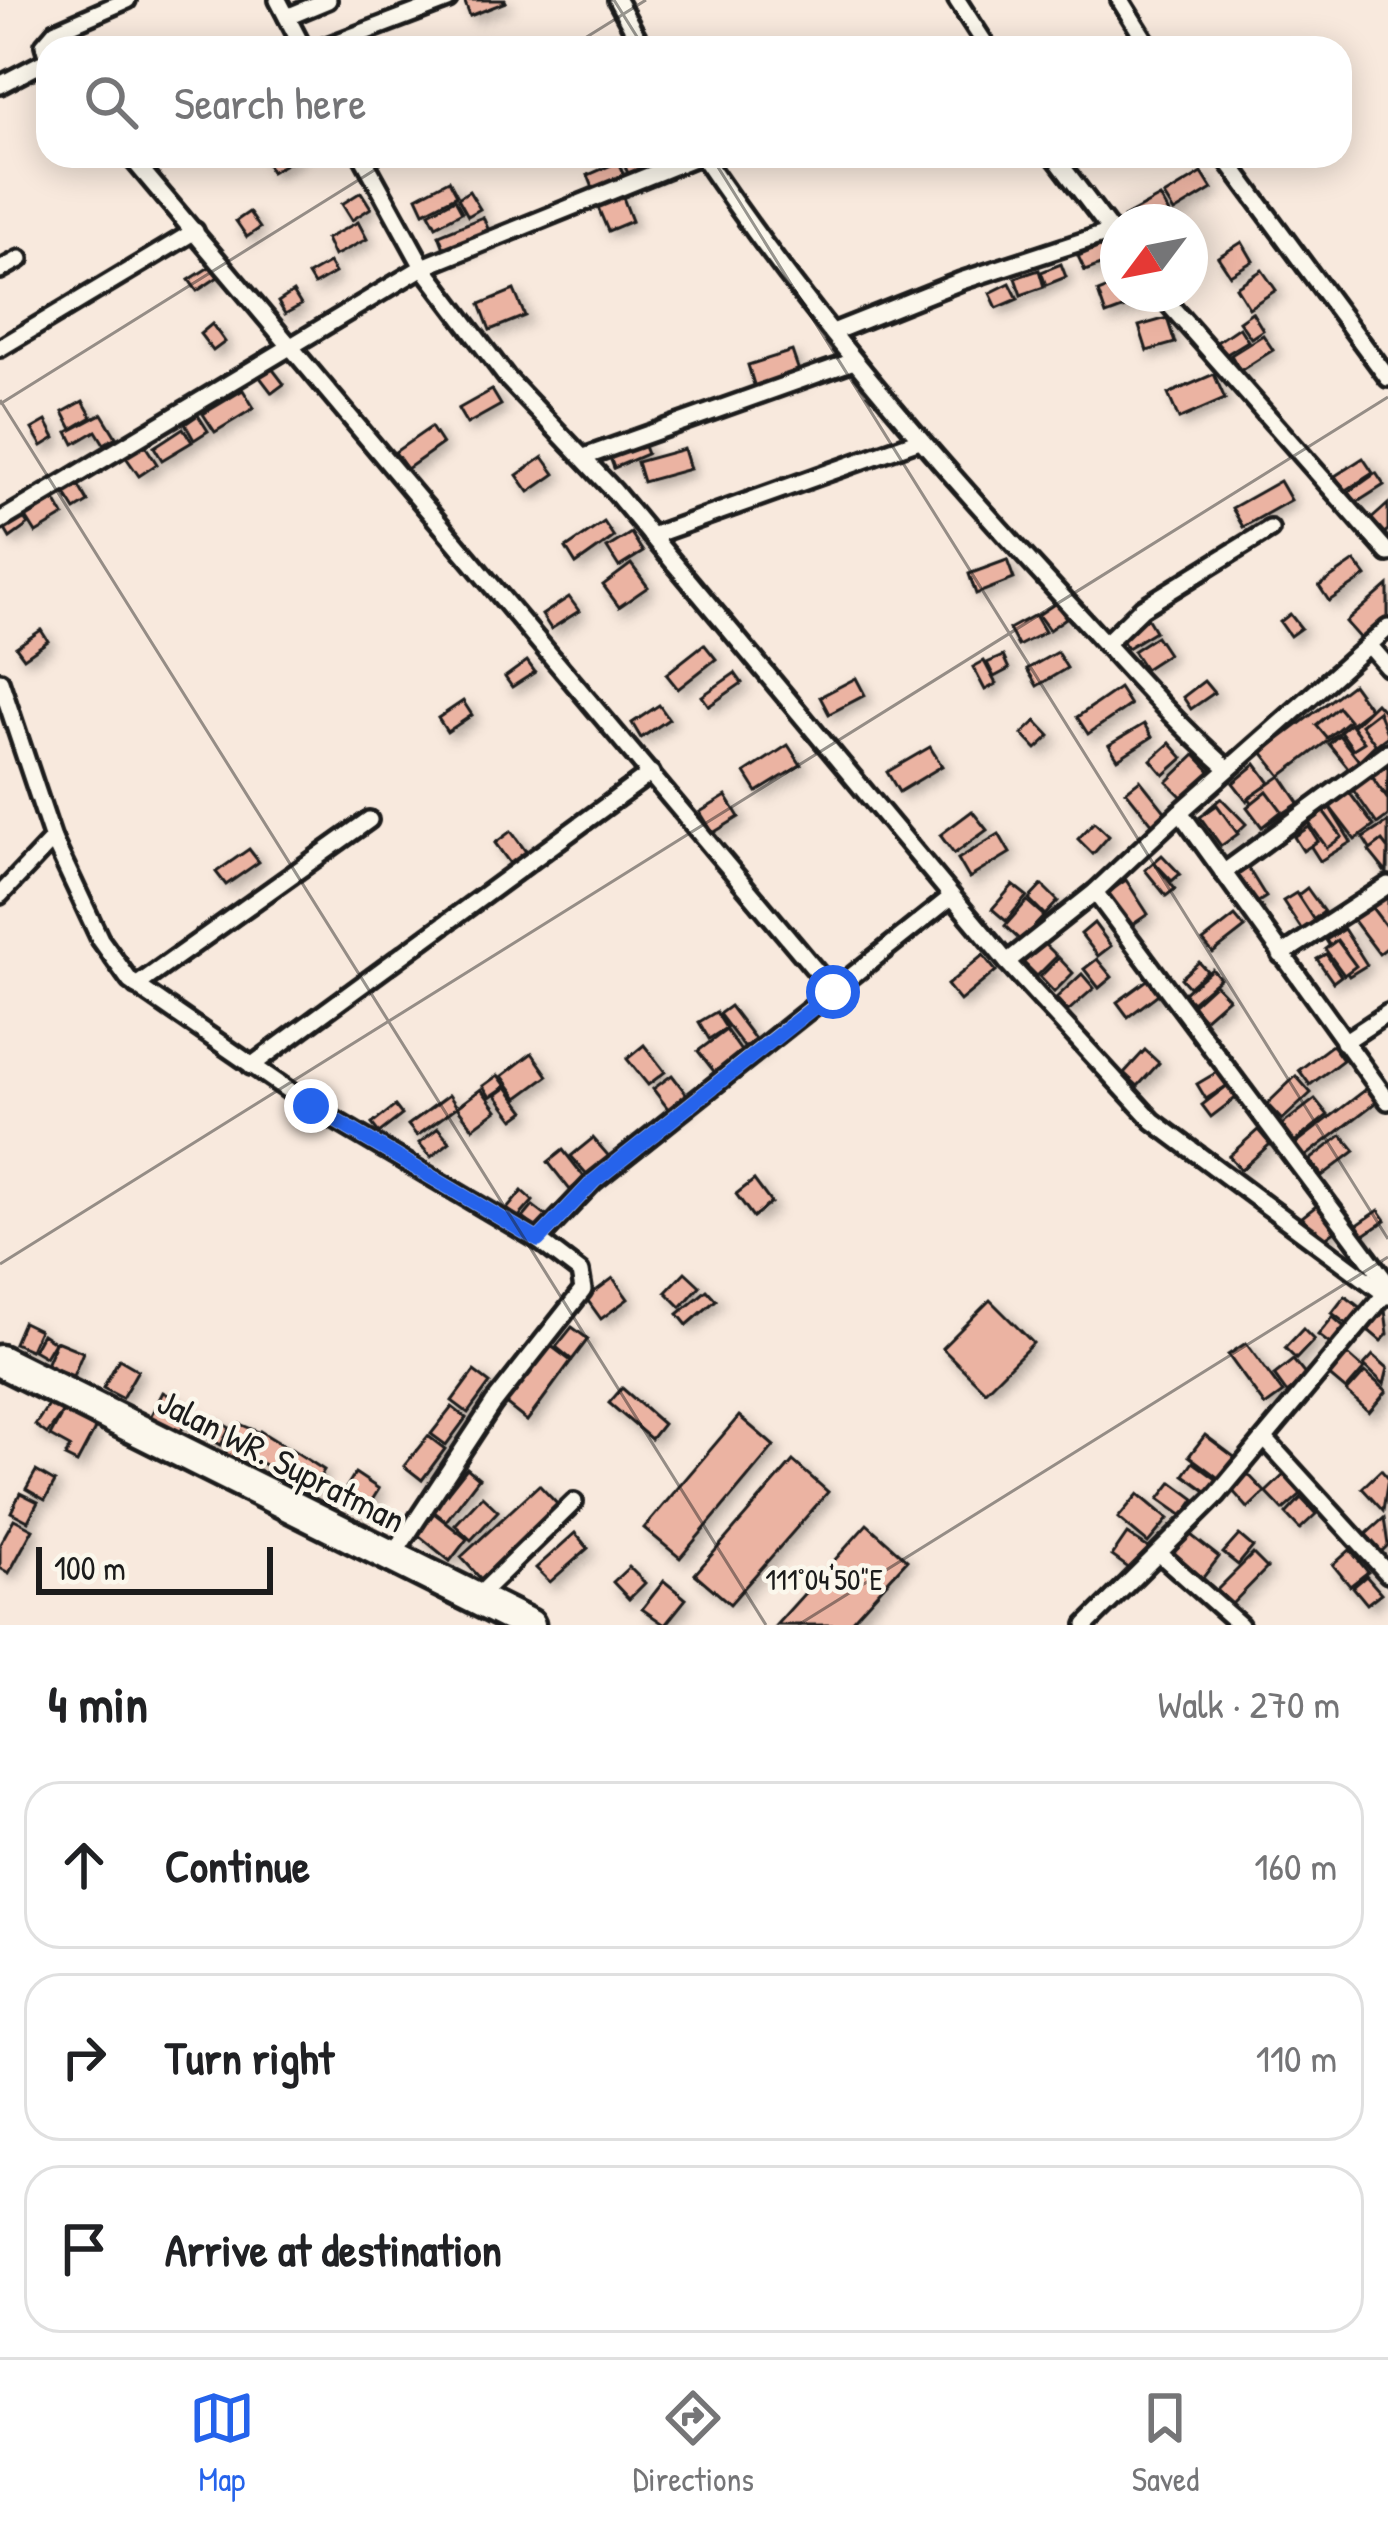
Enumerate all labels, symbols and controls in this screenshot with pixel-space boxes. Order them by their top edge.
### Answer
search box [36,36,1352,168]
icon: search [78,69,144,135]
text: Search here [174,72,366,133]
north arrow [1100,204,1208,312]
route start [806,965,860,1019]
route end [284,1079,338,1133]
street label: Jalan WR. Supratman [150,1376,414,1544]
scale bar [36,1541,273,1594]
text: 100 m [54,1546,126,1590]
text: 111°04'50"E [765,1559,883,1599]
text: 4 min [48,1669,148,1738]
text: Walk · 270 m [1158,1677,1340,1730]
icon: ahead [51,1832,117,1898]
text: Continue [165,1835,310,1896]
text: 160 m [1254,1839,1337,1892]
icon: right [51,2024,117,2090]
text: Turn right [165,2027,334,2088]
text: 110 m [1256,2031,1337,2084]
icon: arrive [51,2216,117,2282]
text: Arrive at destination [165,2219,502,2280]
tab: Map [189,2385,255,2501]
tab: Directions [633,2385,754,2501]
tab: Saved [1132,2385,1199,2501]

